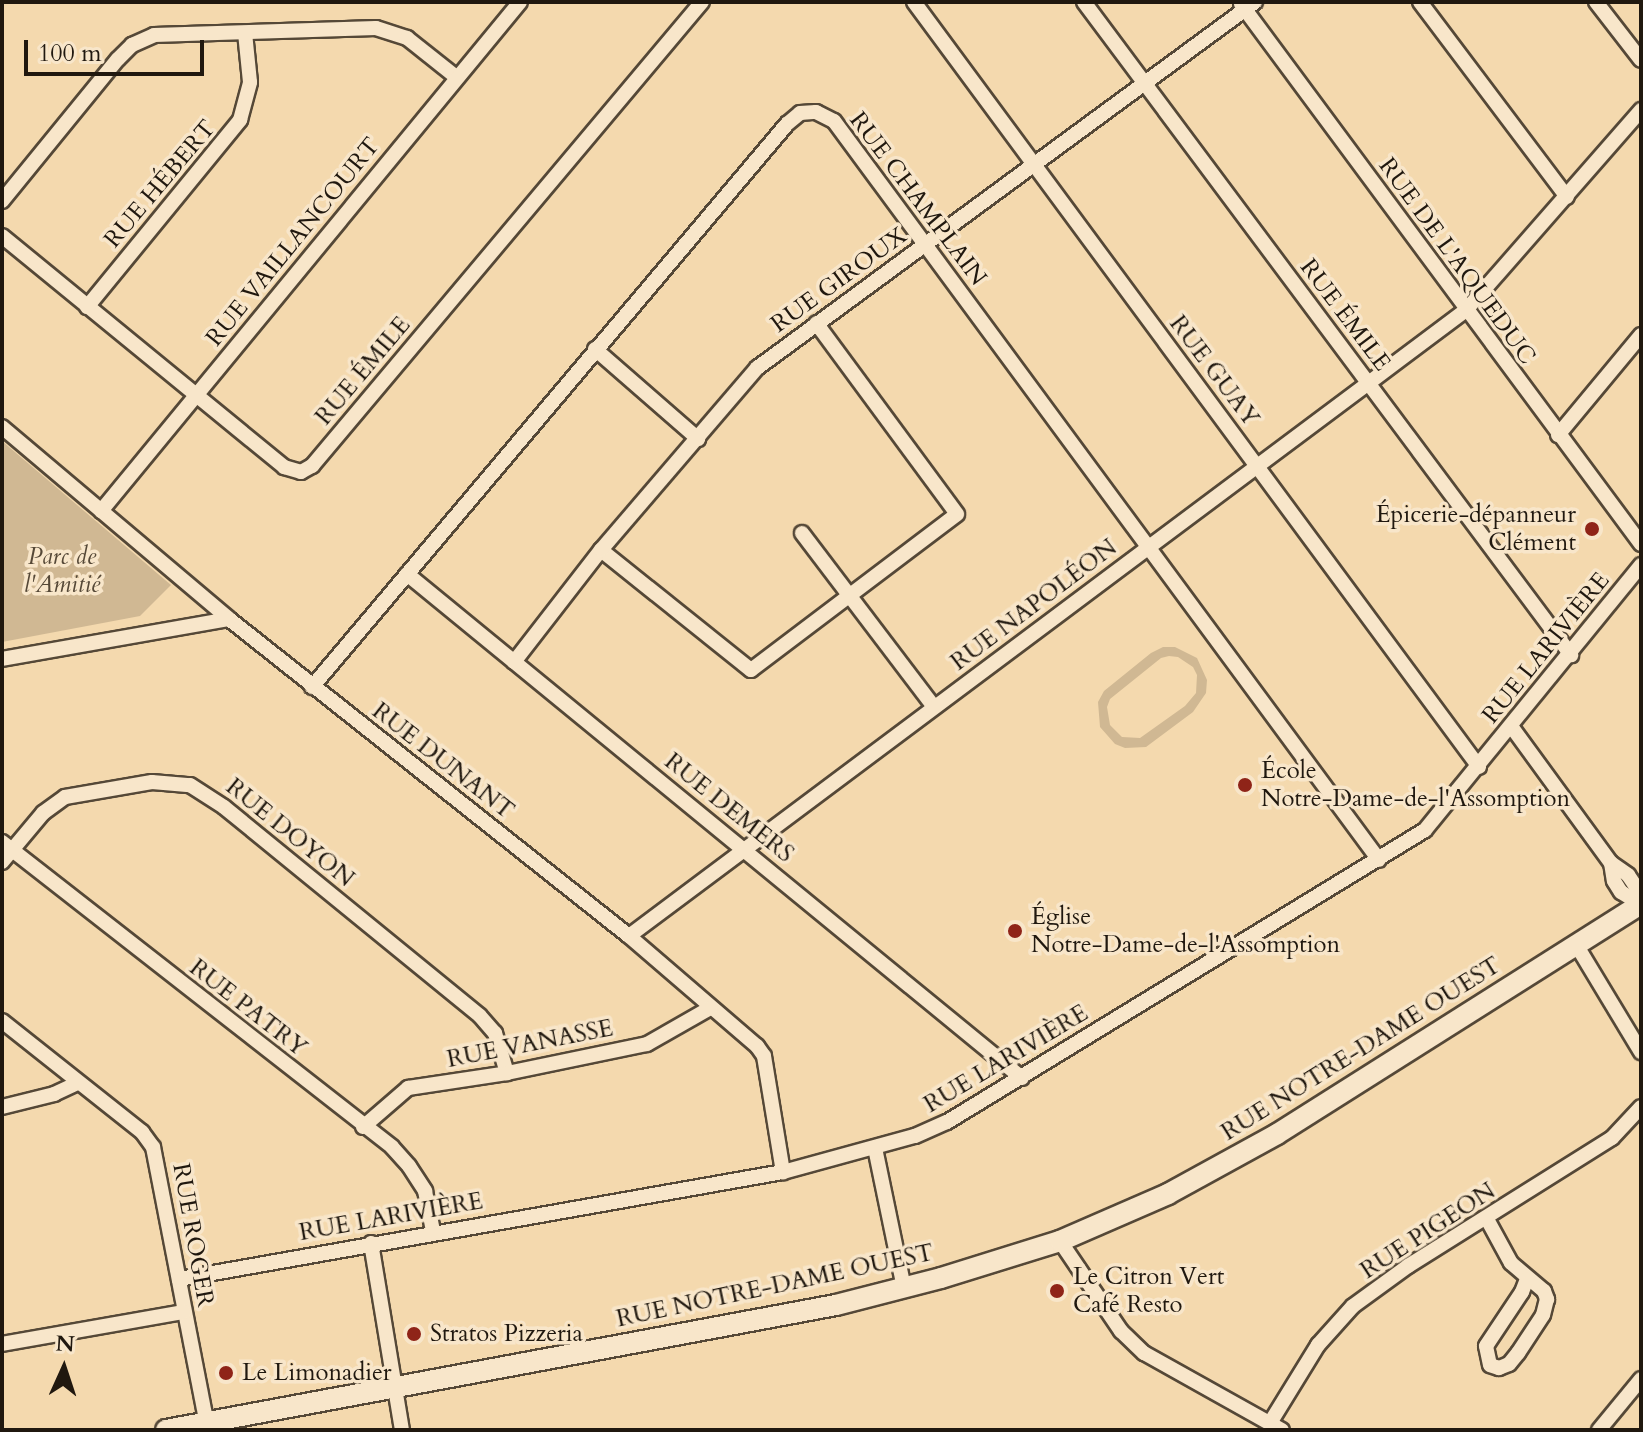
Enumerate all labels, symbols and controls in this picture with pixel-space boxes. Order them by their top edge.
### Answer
scale bar [28,24,208,74]
text: 100 m [38,37,102,70]
street label: RUE CHAMPLAIN [843,106,993,292]
street label: RUE HÉBERT [98,114,222,254]
street label: RUE VAILLANCOURT [200,132,386,352]
street label: RUE DE L'AQUEDUC [1373,152,1541,370]
street label: RUE GIROUX [766,221,912,339]
street label: RUE ÉMILE [1294,253,1396,377]
street label: RUE GUAY [1163,310,1265,432]
street label: RUE ÉMILE [309,311,417,431]
place label: Épicerie-dépanneur Clément [1376,501,1576,557]
marker: Épicerie-dépanneur Clément [1583,520,1601,538]
street label: RUE NAPOLÉON [945,533,1123,677]
park label: Parc de l'Amitié [24,543,100,599]
street label: RUE LARIVIÈRE [1476,567,1616,729]
street label: RUE DUNANT [366,697,520,825]
street label: RUE DEMERS [659,747,799,869]
place label: École Notre-Dame-de-l'Assomption [1261,757,1570,813]
street label: RUE DOYON [220,772,360,894]
marker: École Notre-Dame-de-l'Assomption [1236,776,1254,794]
place label: Église Notre-Dame-de-l'Assomption [1031,903,1340,959]
marker: Église Notre-Dame-de-l'Assomption [1006,922,1024,940]
street label: RUE NOTRE-DAME OUEST [1216,951,1506,1147]
street label: RUE PATRY [184,953,312,1063]
street label: RUE LARIVIÈRE [919,999,1093,1119]
street label: RUE VANASSE [445,1014,615,1074]
street label: RUE ROGER [166,1161,220,1309]
street label: RUE PIGEON [1355,1177,1501,1285]
street label: RUE LARIVIÈRE [297,1187,485,1247]
street label: RUE NOTRE-DAME OUEST [614,1238,936,1334]
place label: Le Citron Vert Café Resto [1073,1263,1224,1319]
marker: Le Citron Vert Café Resto [1048,1282,1066,1300]
place label: Stratos Pizzeria [430,1320,583,1348]
marker: Stratos Pizzeria [405,1325,423,1343]
north arrow [24,1328,104,1408]
text: N [55,1329,76,1360]
place label: Le Limonadier [242,1359,392,1387]
marker: Le Limonadier [217,1364,235,1382]

